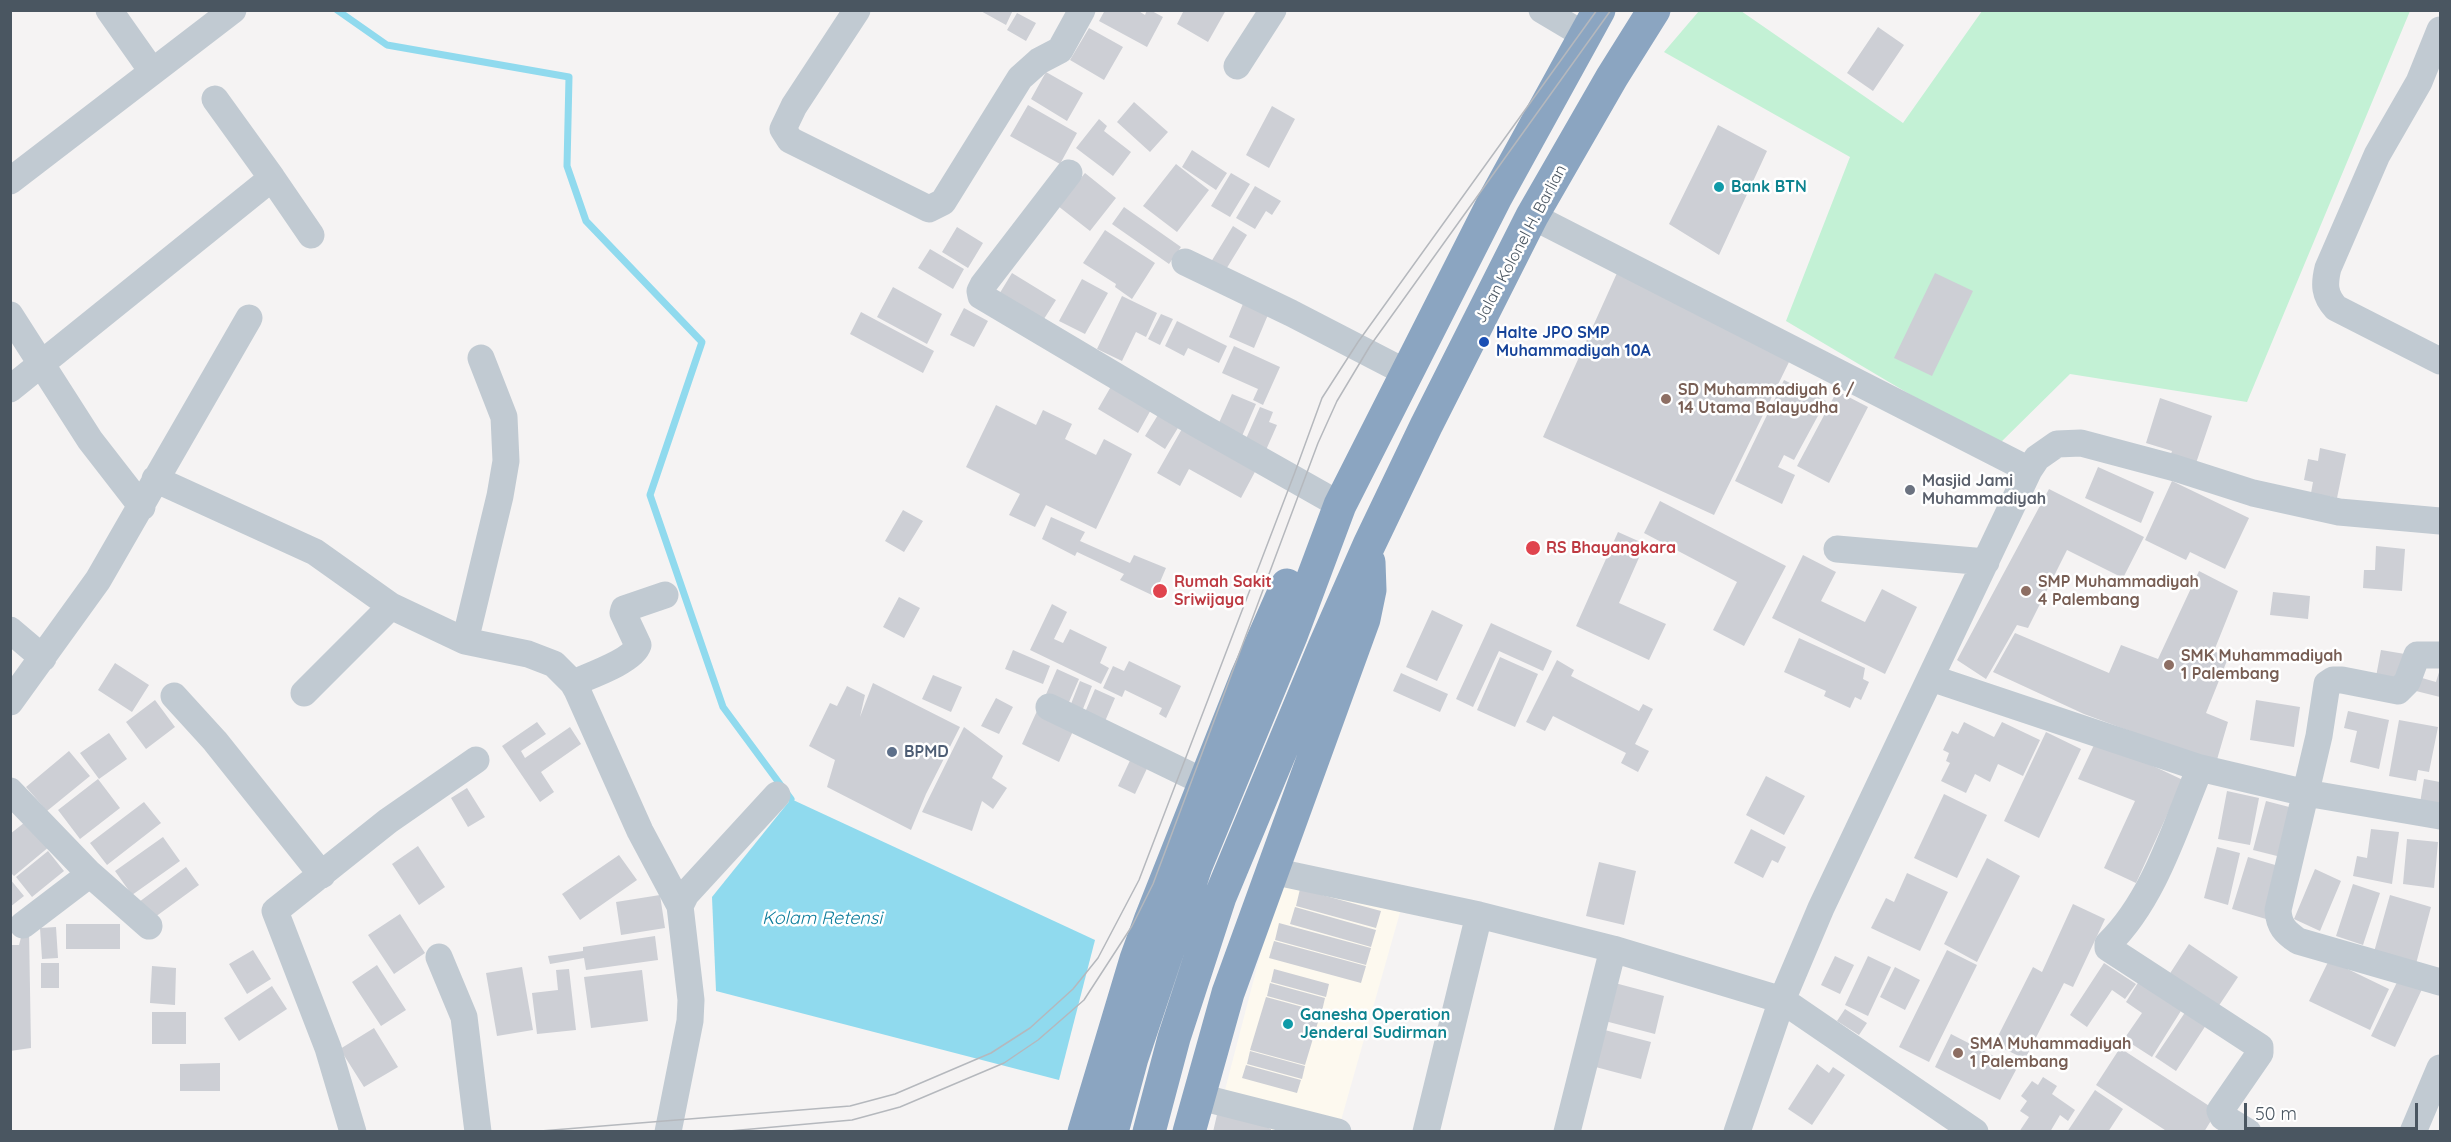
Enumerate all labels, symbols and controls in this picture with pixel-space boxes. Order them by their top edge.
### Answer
street label: Jalan Kolonel H. Barlian [1471,162,1571,326]
place label: Bank BTN [1731,177,1807,197]
marker: Bank BTN [1712,180,1726,194]
place label: Halte JPO SMP Muhammadiyah 10A [1496,323,1651,361]
marker: Halte JPO SMP Muhammadiyah 10A [1477,335,1491,349]
place label: SD Muhammadiyah 6 / 14 Utama Balayudha [1678,380,1854,418]
marker: SD Muhammadiyah 6 / 14 Utama Balayudha [1659,392,1673,406]
place label: Masjid Jami Muhammadiyah [1922,471,2046,509]
marker: Masjid Jami Muhammadiyah [1903,483,1917,497]
place label: RS Bhayangkara [1546,538,1676,558]
marker: RS Bhayangkara [1524,539,1542,557]
place label: Rumah Sakit Sriwijaya [1174,572,1272,610]
place label: SMP Muhammadiyah 4 Palembang [2038,572,2199,610]
marker: Rumah Sakit Sriwijaya [1151,582,1169,600]
marker: SMP Muhammadiyah 4 Palembang [2019,584,2033,598]
place label: SMK Muhammadiyah 1 Palembang [2181,646,2343,684]
marker: SMK Muhammadiyah 1 Palembang [2162,658,2176,672]
place label: BPMD [904,742,949,762]
marker: BPMD [885,745,899,759]
water label: Kolam Retensi [762,908,882,930]
place label: Ganesha Operation Jenderal Sudirman [1300,1005,1450,1043]
marker: Ganesha Operation Jenderal Sudirman [1281,1017,1295,1031]
place label: SMA Muhammadiyah 1 Palembang [1970,1034,2131,1072]
marker: SMA Muhammadiyah 1 Palembang [1951,1046,1965,1060]
scale bar [2247,1091,2421,1129]
text: 50 m [2255,1102,2297,1125]

